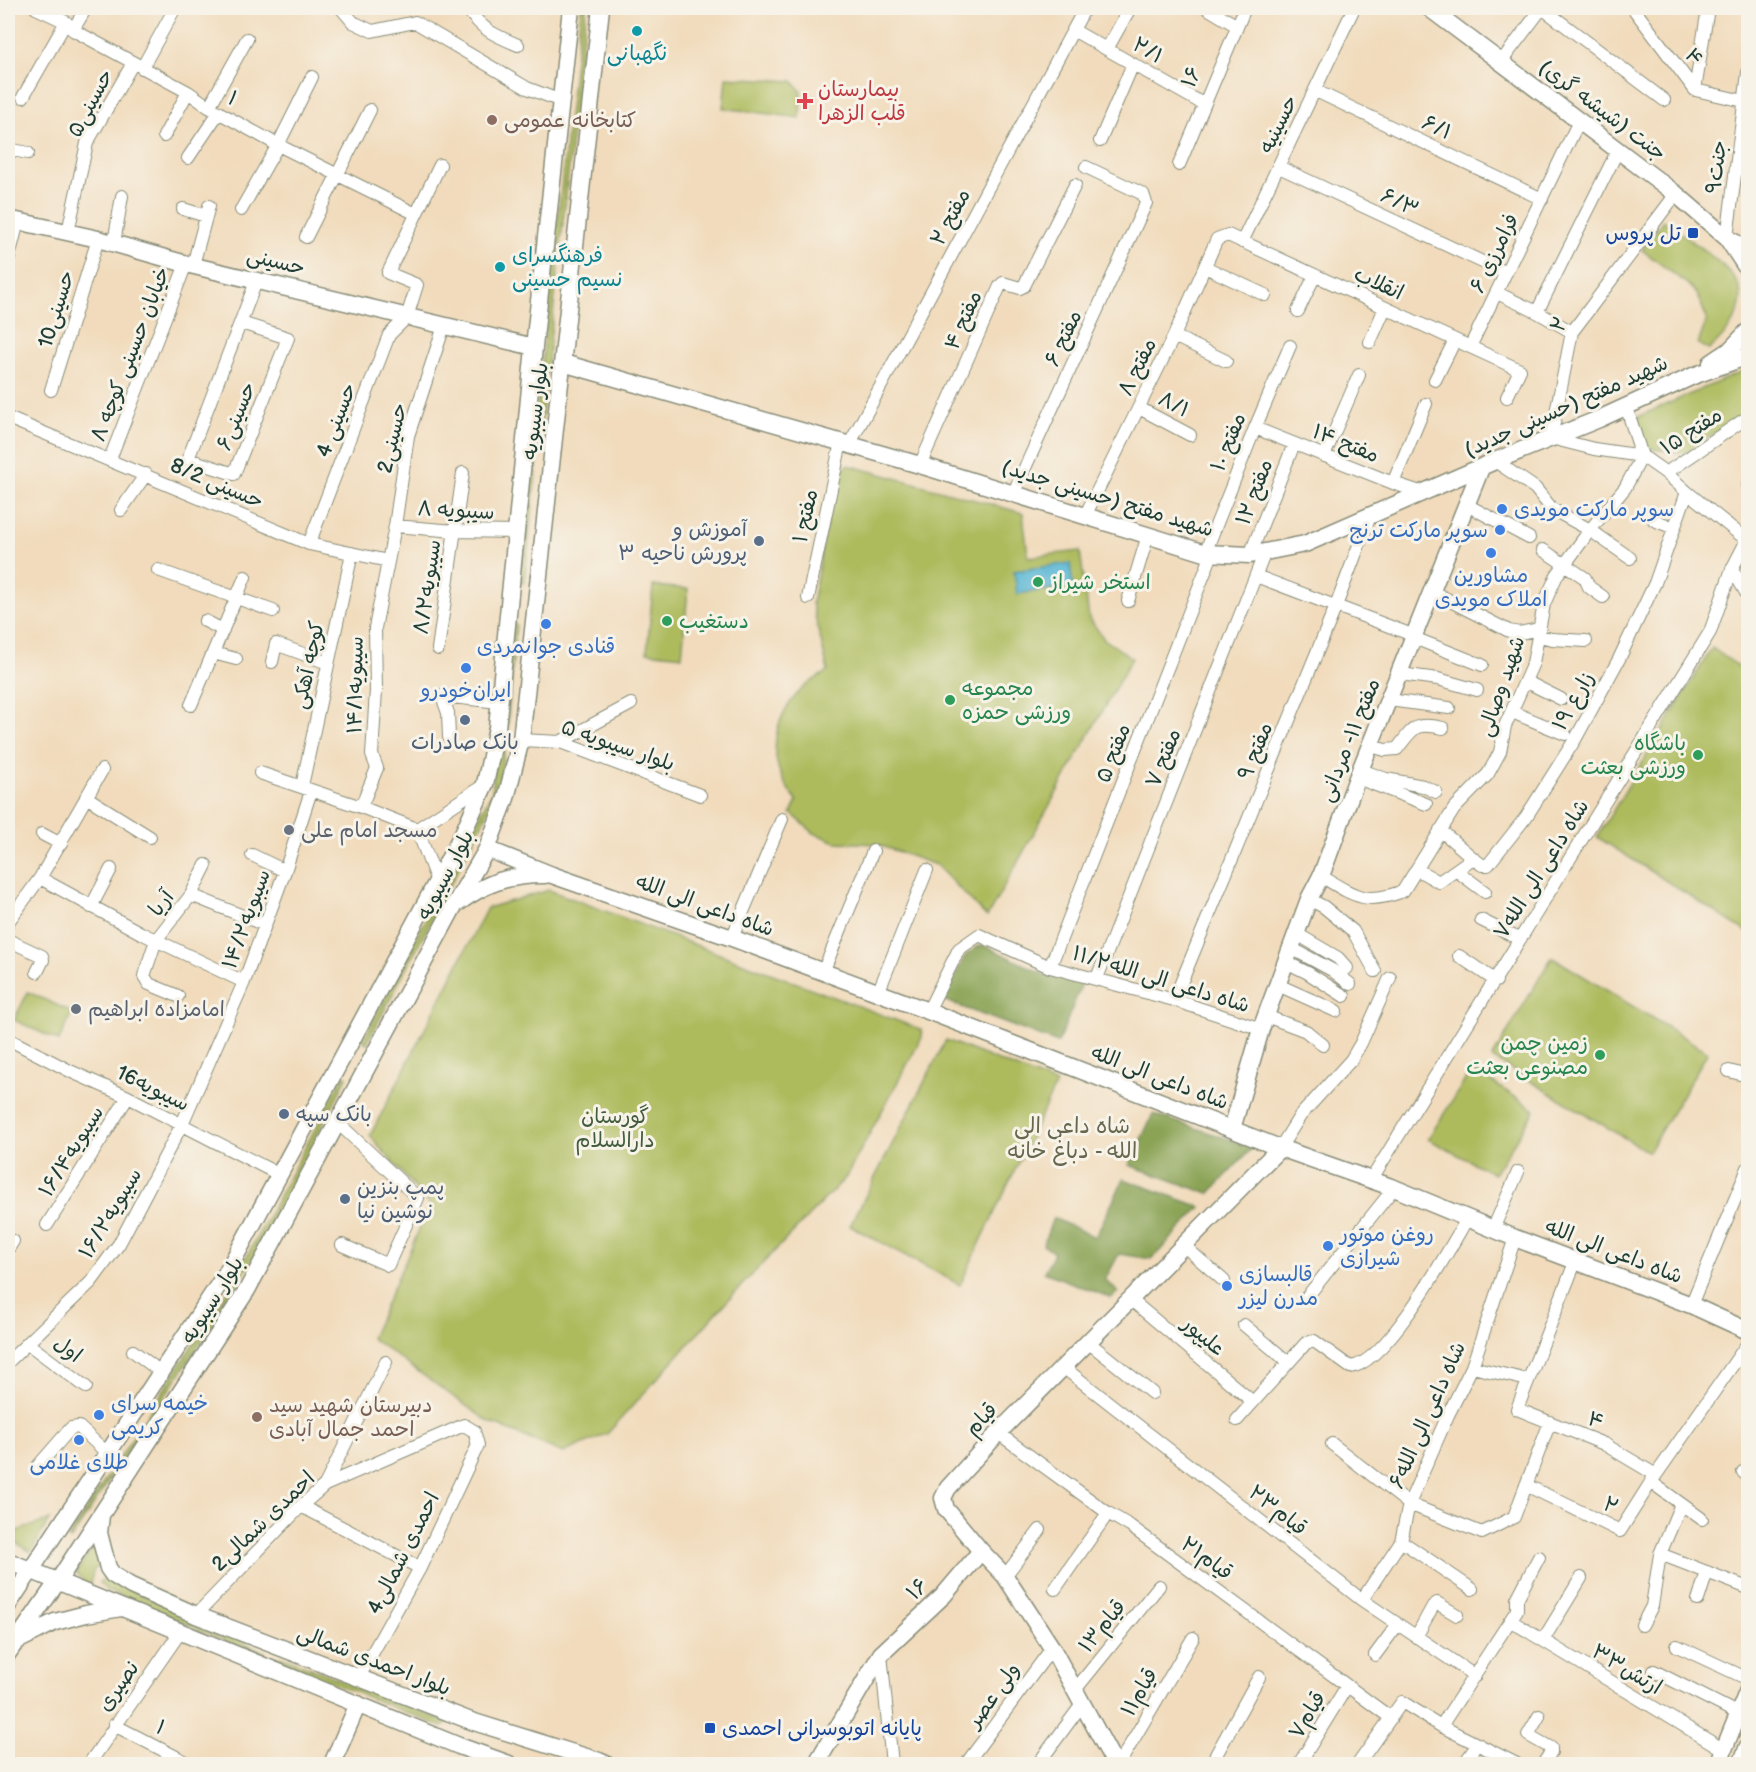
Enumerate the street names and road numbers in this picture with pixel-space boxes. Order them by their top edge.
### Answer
street label: ۲/۱ [1128,32,1168,69]
street label: ۴ [1679,43,1708,71]
street label: جنت (شیشه گری) [1534,55,1671,166]
street label: ۱۶ [1176,63,1207,91]
street label: حسینی۵ [62,65,120,142]
street label: ۱ [223,86,242,111]
street label: حسینیه [1254,91,1303,157]
street label: ۶/۱ [1418,110,1456,145]
street label: جنت۹ [1701,139,1732,195]
street label: ۶/۳ [1377,183,1423,222]
street label: مفتح ۲ [925,185,977,250]
street label: فرامرزی ۶ [1465,210,1524,297]
street label: حسینی [244,242,307,282]
street label: انقلاب [1350,261,1408,306]
street label: خیابان حسینی کوچه ۸ [86,263,176,446]
street label: حسینی10 [33,268,81,351]
street label: مفتح ۴ [939,287,988,354]
street label: مفتح ۶ [1040,306,1088,371]
street label: ۲ [1545,312,1574,336]
street label: مفتح ۸ [1113,334,1163,401]
street label: شهید مفتح (حسینی جدید) [1461,350,1672,464]
street label: بلوار سیبویه [517,361,554,461]
street label: حسینی۶ [211,378,262,454]
street label: حسینی 4 [311,380,363,461]
street label: ۸/۱ [1154,386,1194,423]
street label: حسینی2 [372,401,414,476]
street label: مفتح ۱۵ [1656,402,1727,461]
street label: مفتح ۱۰ [1205,409,1252,475]
street label: مفتح ۱۴ [1308,419,1383,469]
street label: 8/2 حسینی [166,453,267,515]
street label: شهید مفتح (حسینی جدید) [999,454,1217,544]
street label: مفتح ۱۲ [1231,456,1279,529]
street label: مفتح ۱ [788,487,824,545]
street label: سیبویه ۸ [417,496,495,525]
street label: سیبویه۸/۲ [408,538,447,636]
street label: کوچه آهکی [287,619,331,712]
street label: شهید وصالی [1473,633,1531,740]
street label: سیبویه۱۴/۱ [342,636,369,734]
street label: ۱۹ زارع [1547,668,1601,736]
street label: مفتح ۱۱- مردانی [1313,675,1386,806]
street label: بلوار سیبویه ۵ [558,714,678,777]
street label: مفتح ۹ [1233,719,1279,784]
street label: مفتح ۵ [1091,720,1137,786]
street label: مفتح ۷ [1140,725,1187,792]
street label: شاه داعی الی الله۷ [1488,795,1595,944]
street label: بلوار سیبویه [411,826,480,924]
street label: سیبویه۱۴/۲ [217,866,276,972]
street label: شاه داعی الی الله [632,869,777,943]
street label: آریا [143,885,180,921]
street label: ۱۱/۲شاه داعی الی الله [1069,941,1253,1019]
street label: شاه داعی الی الله [1087,1040,1232,1116]
street label: سیبویه16 [112,1060,193,1117]
street label: سیبویه۱۶/۴ [34,1101,109,1201]
street label: سیبویه۱۶/۲ [74,1163,147,1263]
street label: شاه داعی الی الله [1541,1214,1686,1290]
street label: بلوار سیبویه [176,1252,249,1349]
street label: علیپور [1176,1310,1230,1361]
street label: اول [49,1331,87,1368]
street label: شاه داعی الی الله۶ [1384,1338,1472,1493]
street label: قیام [960,1398,1005,1443]
street label: ۴ [1584,1406,1608,1435]
street label: 2احمدی شمالی [207,1466,321,1577]
street label: قیام۲۳ [1242,1480,1312,1543]
street label: 4احمدی شمالی [362,1488,446,1619]
street label: ۲ [1599,1491,1623,1520]
street label: قیام۲۱ [1174,1531,1237,1588]
street label: ۱۶ [901,1573,933,1605]
street label: قیام۱۳ [1074,1595,1134,1660]
street label: بلوار احمدی شمالی [293,1620,454,1702]
street label: ارتش۳۳ [1587,1639,1666,1700]
street label: نصیری [92,1656,145,1716]
street label: ولی عصر [960,1658,1026,1735]
street label: قیام۱۱ [1116,1664,1166,1722]
street label: قیام۷ [1284,1687,1334,1745]
street label: ۱ [152,1715,170,1740]

